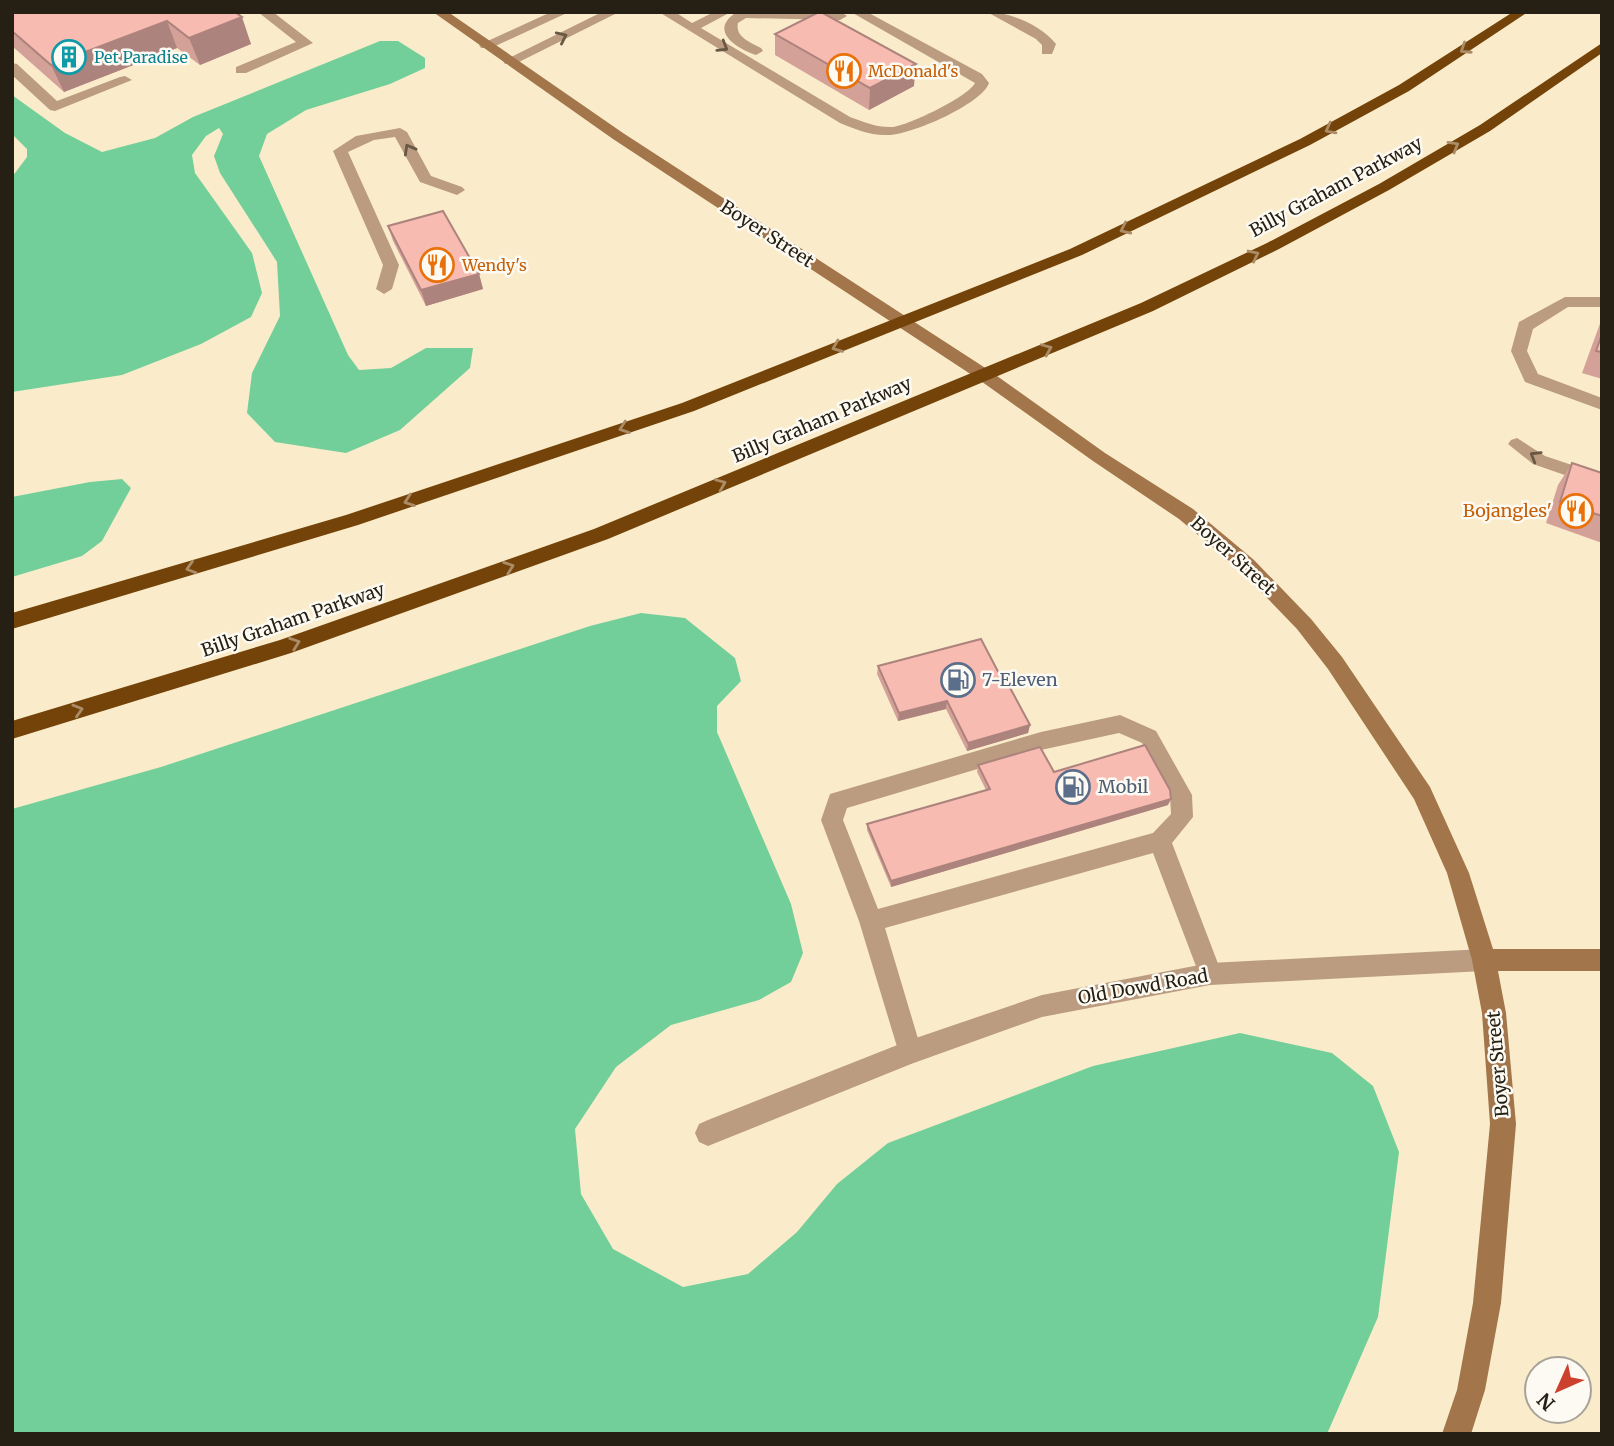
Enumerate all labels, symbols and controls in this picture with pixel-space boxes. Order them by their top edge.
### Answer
one-way arrow [555,31,567,45]
building icon: Pet Paradise [50,38,88,76]
one-way arrow [716,39,729,52]
one-way arrow [1459,41,1472,54]
place label: Pet Paradise [94,47,188,67]
restaurant icon: McDonald's [825,52,863,90]
place label: McDonald's [868,61,958,81]
one-way arrow [1324,121,1337,134]
street label: Billy Graham Parkway [1245,131,1427,242]
one-way arrow [1446,142,1459,155]
one-way arrow [404,144,417,156]
street label: Boyer Street [716,195,818,272]
one-way arrow [1120,221,1132,235]
restaurant icon: Wendy's [418,246,456,284]
one-way arrow [1247,249,1259,263]
place label: Wendy's [461,255,527,275]
one-way arrow [831,339,843,353]
one-way arrow [1039,343,1052,357]
street label: Billy Graham Parkway [729,371,915,468]
one-way arrow [619,420,631,434]
one-way arrow [1530,452,1543,465]
one-way arrow [714,478,726,492]
restaurant icon: Bojangles' [1557,492,1595,530]
one-way arrow [403,493,415,507]
place label: Bojangles' [1463,499,1552,522]
street label: Boyer Street [1186,511,1281,600]
one-way arrow [186,559,198,574]
one-way arrow [503,561,515,575]
street label: Billy Graham Parkway [198,577,388,662]
one-way arrow [289,638,301,652]
fuel station icon: 7-Eleven [939,661,977,699]
place label: 7-Eleven [982,668,1058,691]
one-way arrow [71,703,83,718]
fuel station icon: Mobil [1054,768,1092,806]
place label: Mobil [1098,775,1149,798]
street label: Old Dowd Road [1076,964,1210,1009]
street label: Boyer Street [1481,1010,1514,1118]
north arrow [1523,1355,1593,1425]
text: N [1532,1388,1560,1416]

